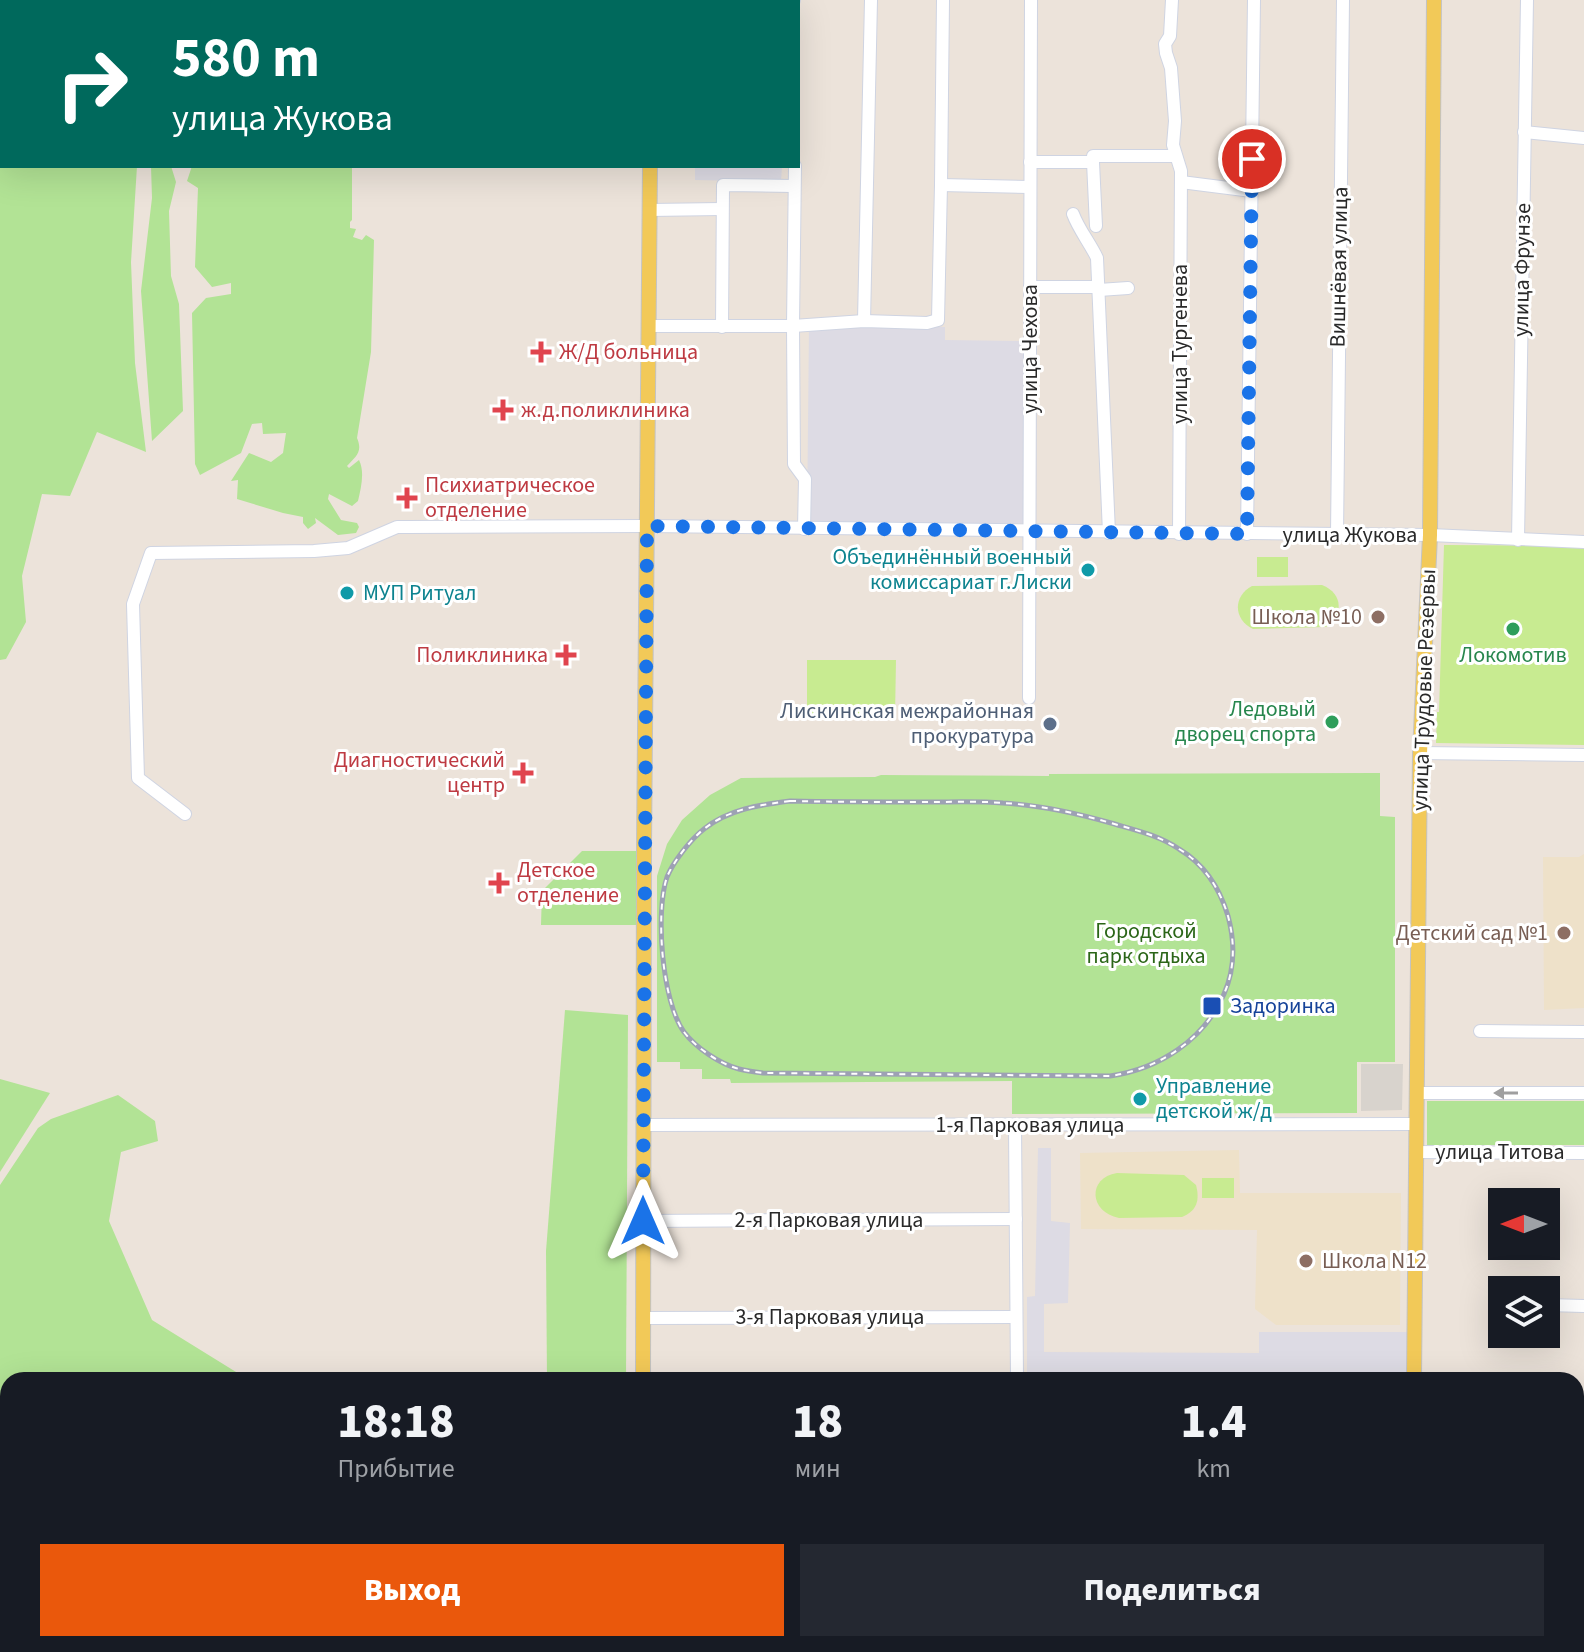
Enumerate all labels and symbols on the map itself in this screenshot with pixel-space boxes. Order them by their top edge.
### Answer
pin [1218,125,1286,193]
street label: Вишнёвая улица [1322,186,1356,348]
street label: улица Фрунзе [1505,203,1539,337]
street label: улица Тургенева [1164,264,1196,424]
street label: улица Чехова [1014,284,1046,414]
place label: Ж/Д больница [559,336,698,368]
marker: Ж/Д больница [530,341,552,363]
place label: ж.д.поликлиника [521,394,690,426]
marker: ж.д.поликлиника [492,399,514,421]
place label: Психиатрическое отделение [425,469,595,526]
marker: Психиатрическое отделение [396,487,418,509]
street label: улица Жукова [1283,519,1417,551]
place label: Объединённый военный комиссариат г.Лиски [832,541,1072,598]
marker: Объединённый военный комиссариат г.Лиски [1079,561,1097,579]
street label: улица Трудовые Резервы [1404,568,1444,812]
place label: МУП Ритуал [363,577,477,609]
marker: МУП Ритуал [338,584,356,602]
place label: Школа №10 [1252,601,1362,633]
marker: Школа №10 [1369,608,1387,626]
marker: Локомотив [1504,620,1522,638]
place label: Поликлиника [416,639,548,671]
place label: Локомотив [1459,639,1567,671]
marker: Поликлиника [555,644,577,666]
place label: Ледовый дворец спорта [1175,693,1316,750]
place label: Лискинская межрайонная прокуратура [780,695,1034,752]
marker: Ледовый дворец спорта [1323,713,1341,731]
marker: Лискинская межрайонная прокуратура [1041,715,1059,733]
place label: Диагностический центр [334,744,505,801]
marker: Диагностический центр [512,762,534,784]
place label: Детское отделение [517,854,619,911]
marker: Детское отделение [488,872,510,894]
park label: Городской парк отдыха [1086,915,1206,972]
place label: Детский сад №1 [1396,917,1548,949]
marker: Детский сад №1 [1555,924,1573,942]
place label: Задоринка [1230,990,1336,1022]
marker: Задоринка [1201,995,1223,1017]
place label: Управление детской ж/д [1156,1070,1272,1127]
one-way arrow [1493,1087,1518,1099]
marker: Управление детской ж/д [1131,1090,1149,1108]
street label: 1-я Парковая улица [936,1109,1124,1141]
street label: улица Титова [1435,1136,1565,1168]
position arrow [601,1179,685,1263]
north arrow [1488,1188,1560,1260]
street label: 2-я Парковая улица [735,1204,923,1236]
place label: Школа N12 [1322,1245,1427,1277]
marker: Школа N12 [1297,1252,1315,1270]
street label: 3-я Парковая улица [736,1301,924,1333]

